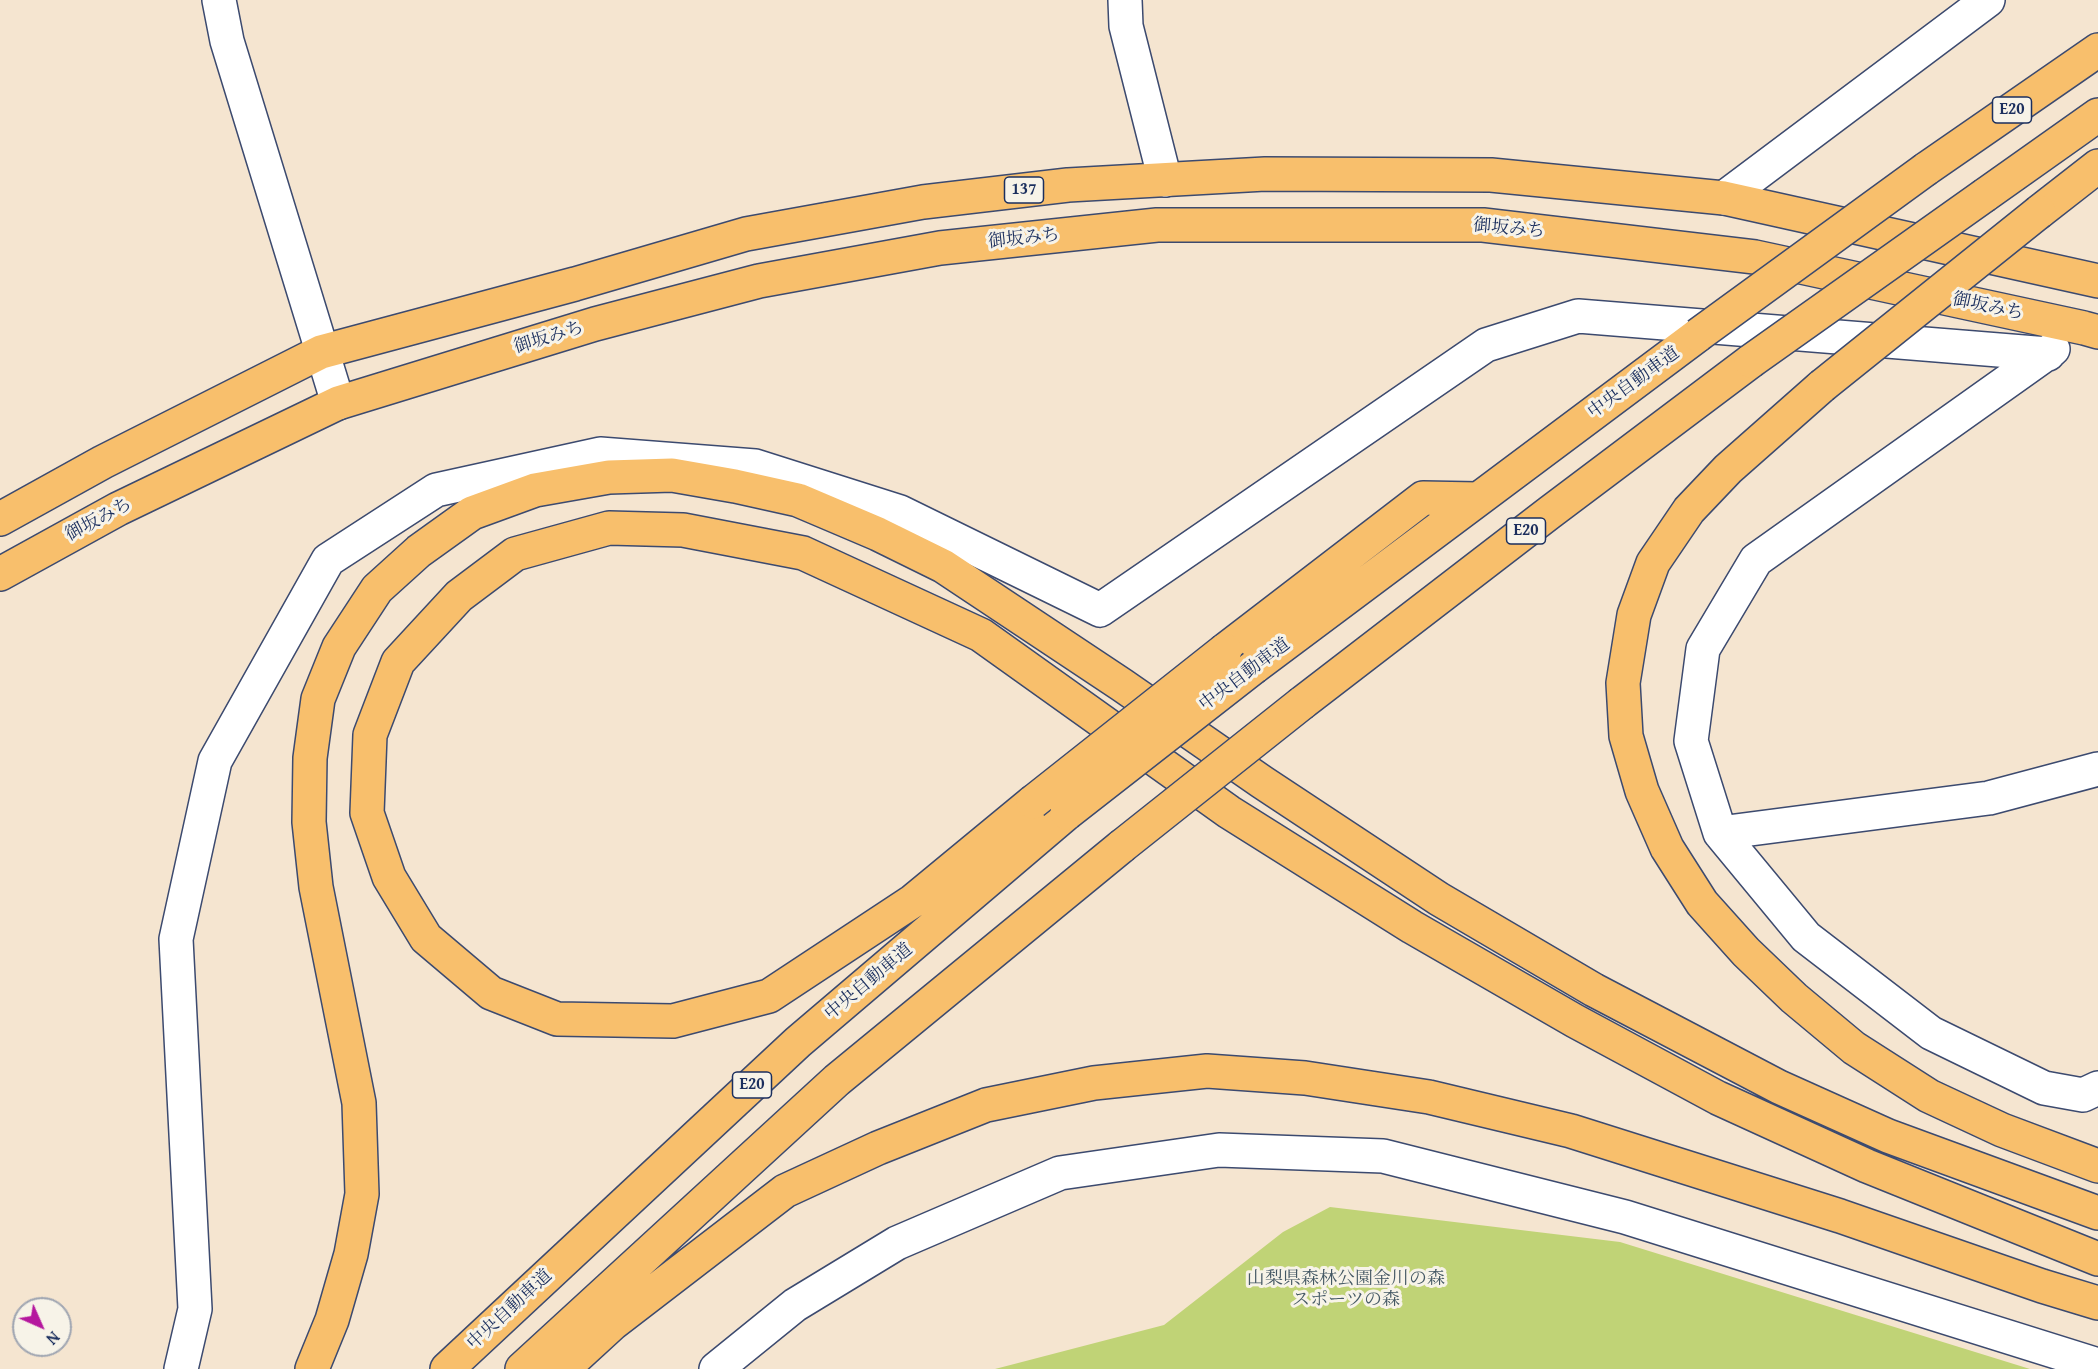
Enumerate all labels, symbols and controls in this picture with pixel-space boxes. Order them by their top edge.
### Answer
road number: E20 [1992,97,2032,123]
road number: 137 [1004,177,1044,203]
street label: 御坂みち [1472,215,1546,243]
street label: 御坂みち [987,224,1061,254]
street label: 御坂みち [1951,289,2025,325]
street label: 御坂みち [511,317,587,359]
street label: 中央自動車道 [1584,343,1684,423]
street label: 御坂みち [62,494,136,546]
road number: E20 [1506,518,1546,544]
street label: 中央自動車道 [1195,634,1295,716]
street label: 中央自動車道 [821,939,917,1025]
road number: E20 [732,1072,771,1098]
street label: 中央自動車道 [463,1265,557,1355]
park label: 山梨県森林公園金川の森 スポーツの森 [1247,1268,1445,1310]
north arrow [12,1297,72,1357]
text: N [41,1326,66,1351]

